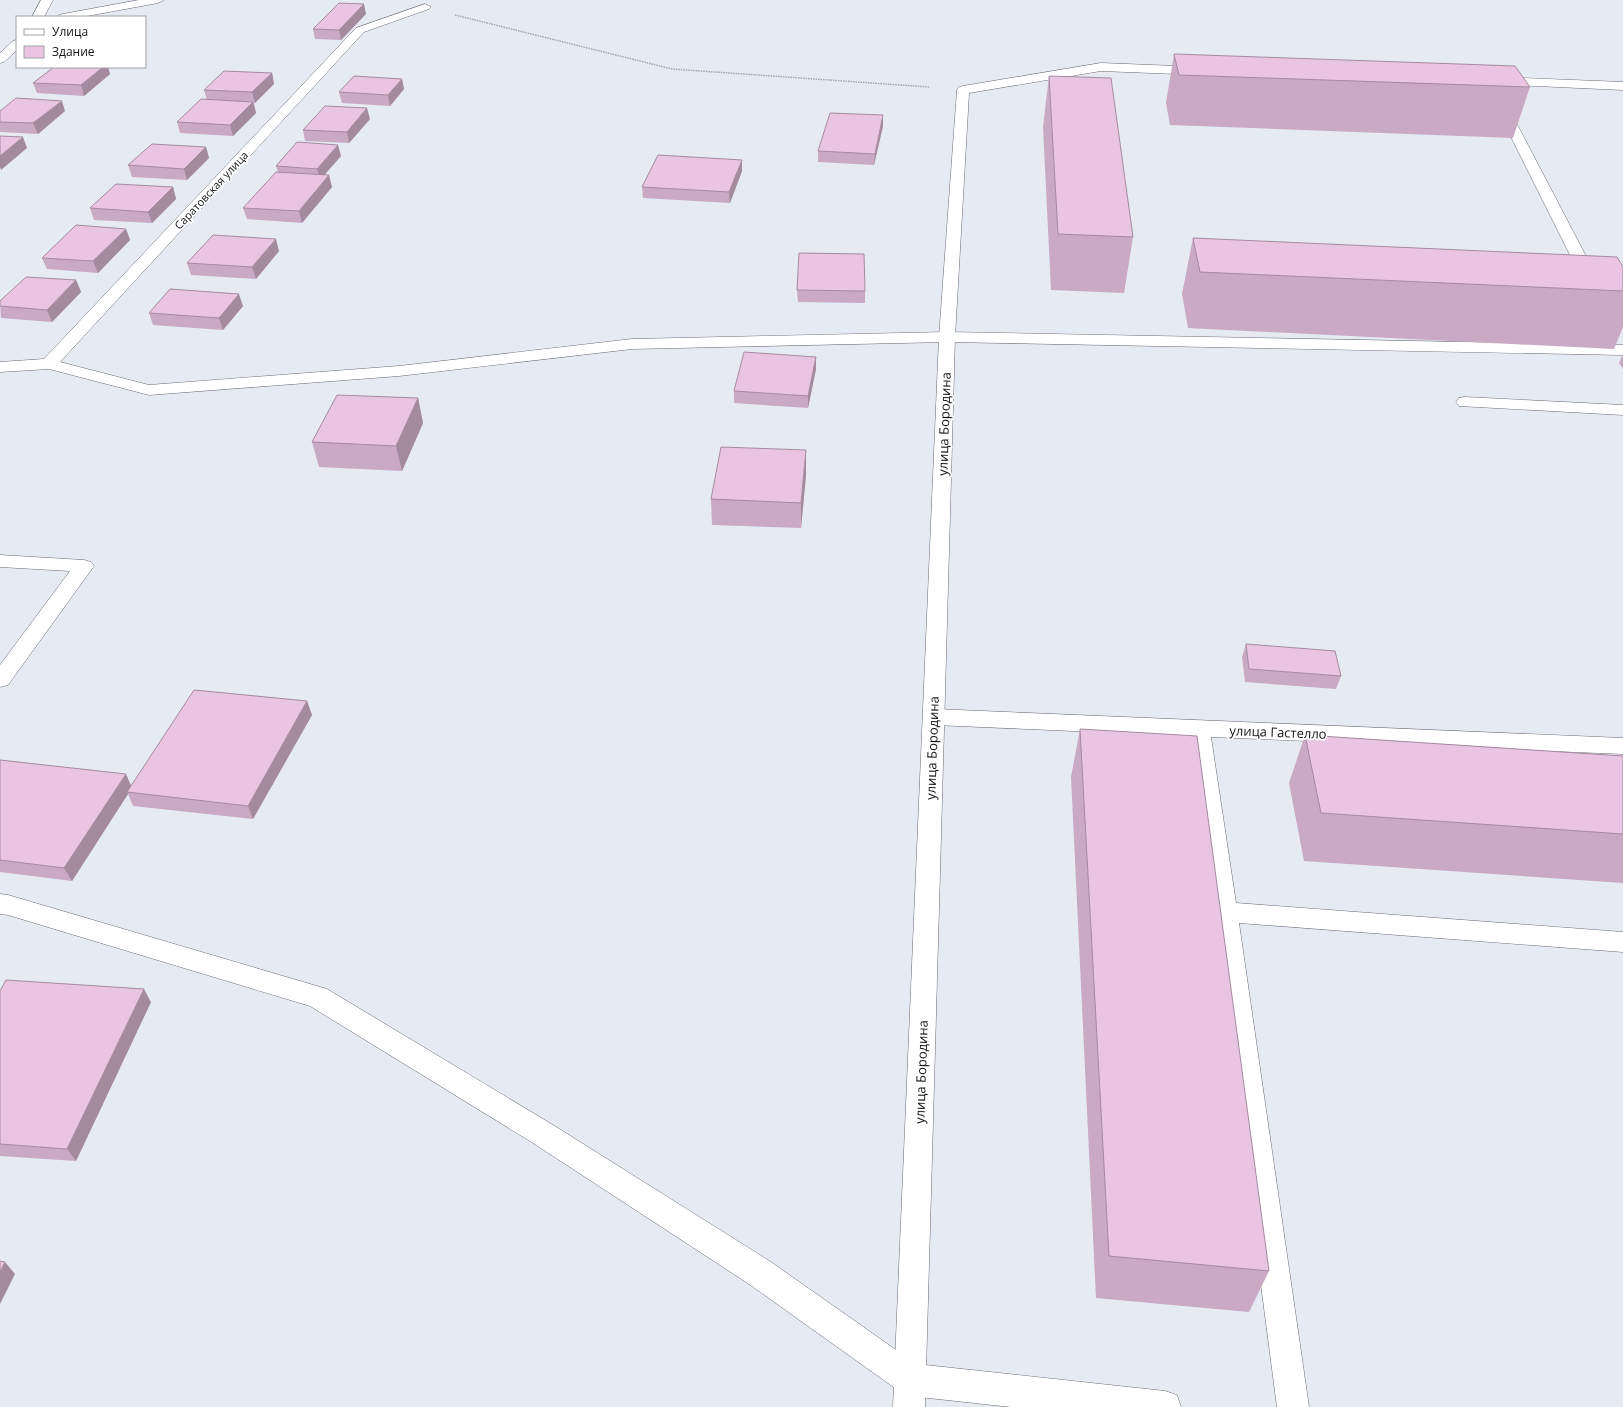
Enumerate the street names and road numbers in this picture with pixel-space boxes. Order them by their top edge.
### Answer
street label: Саратовская улица [171,148,251,232]
street label: улица Бородина [933,372,955,476]
street label: улица Бородина [921,696,943,800]
street label: улица Гастелло [1229,721,1327,743]
street label: улица Бородина [910,1020,932,1124]

